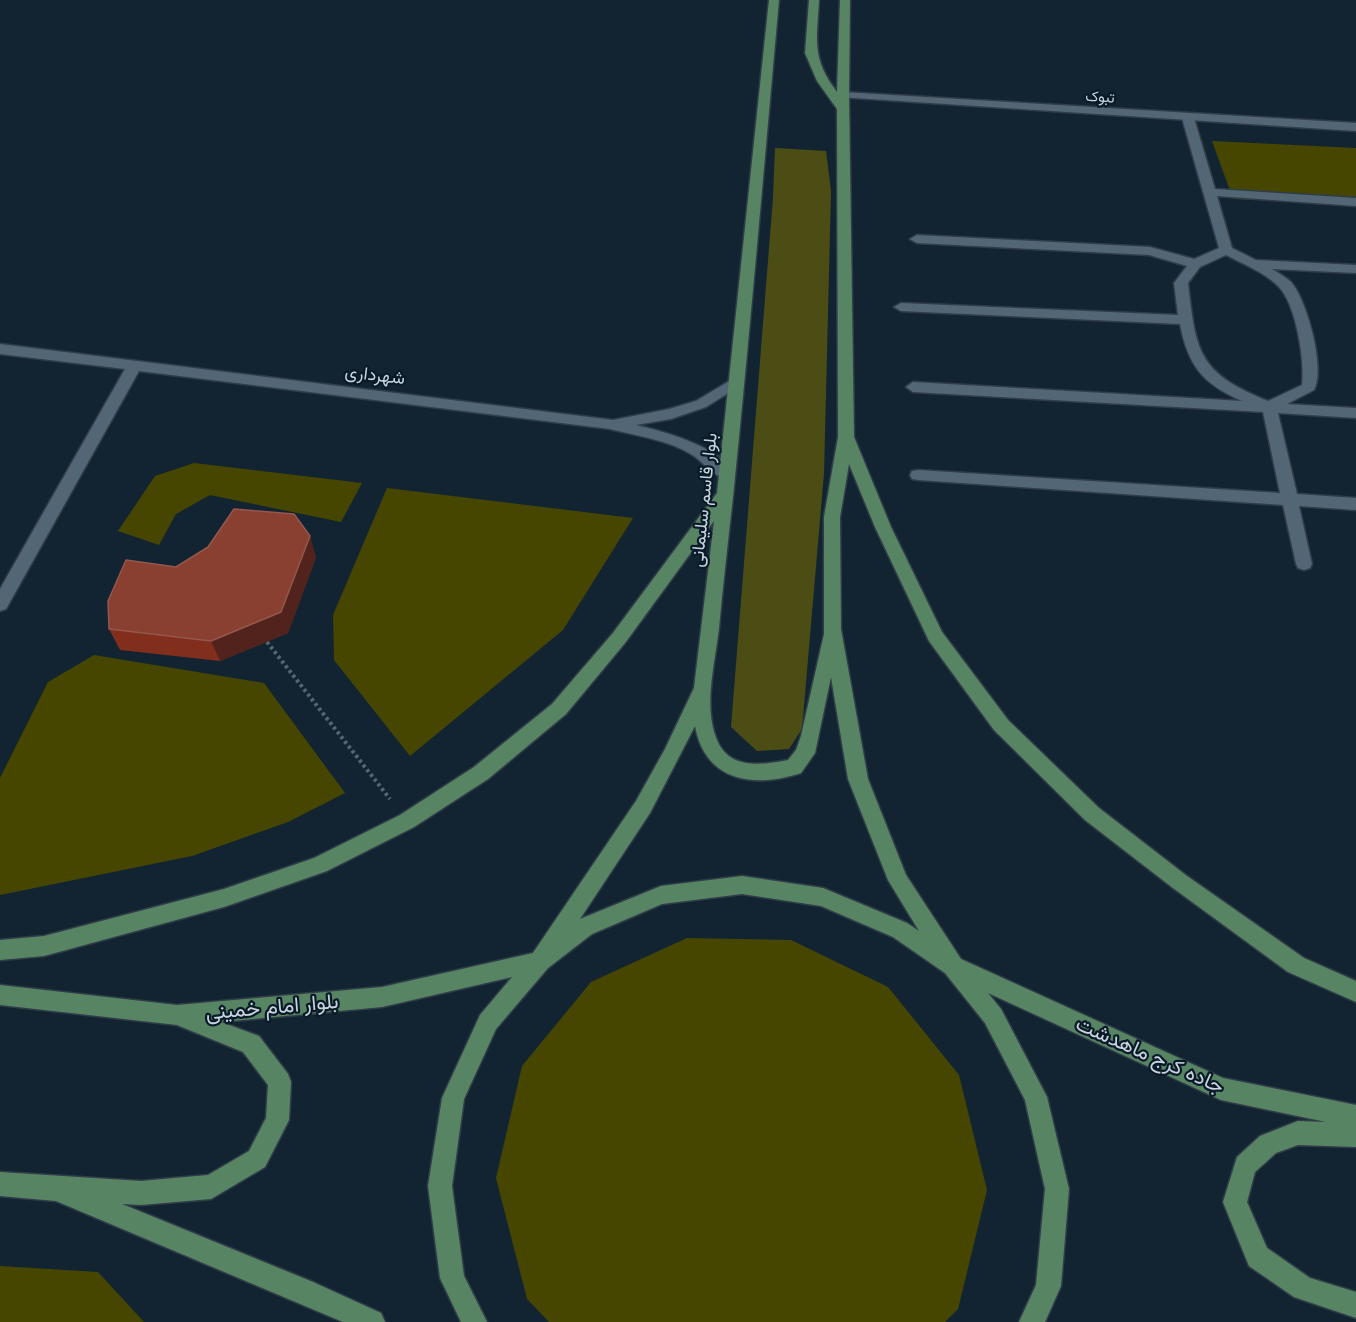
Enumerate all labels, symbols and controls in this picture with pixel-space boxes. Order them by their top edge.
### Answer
street label: تبوک [1085,87,1115,107]
street label: شهرداری [344,361,406,389]
street label: بلوار قاسم سلیمانی [686,432,722,568]
street label: بلوار امام خمینی [205,989,339,1025]
street label: جاده کرج ماهدشت [1072,1011,1228,1099]

